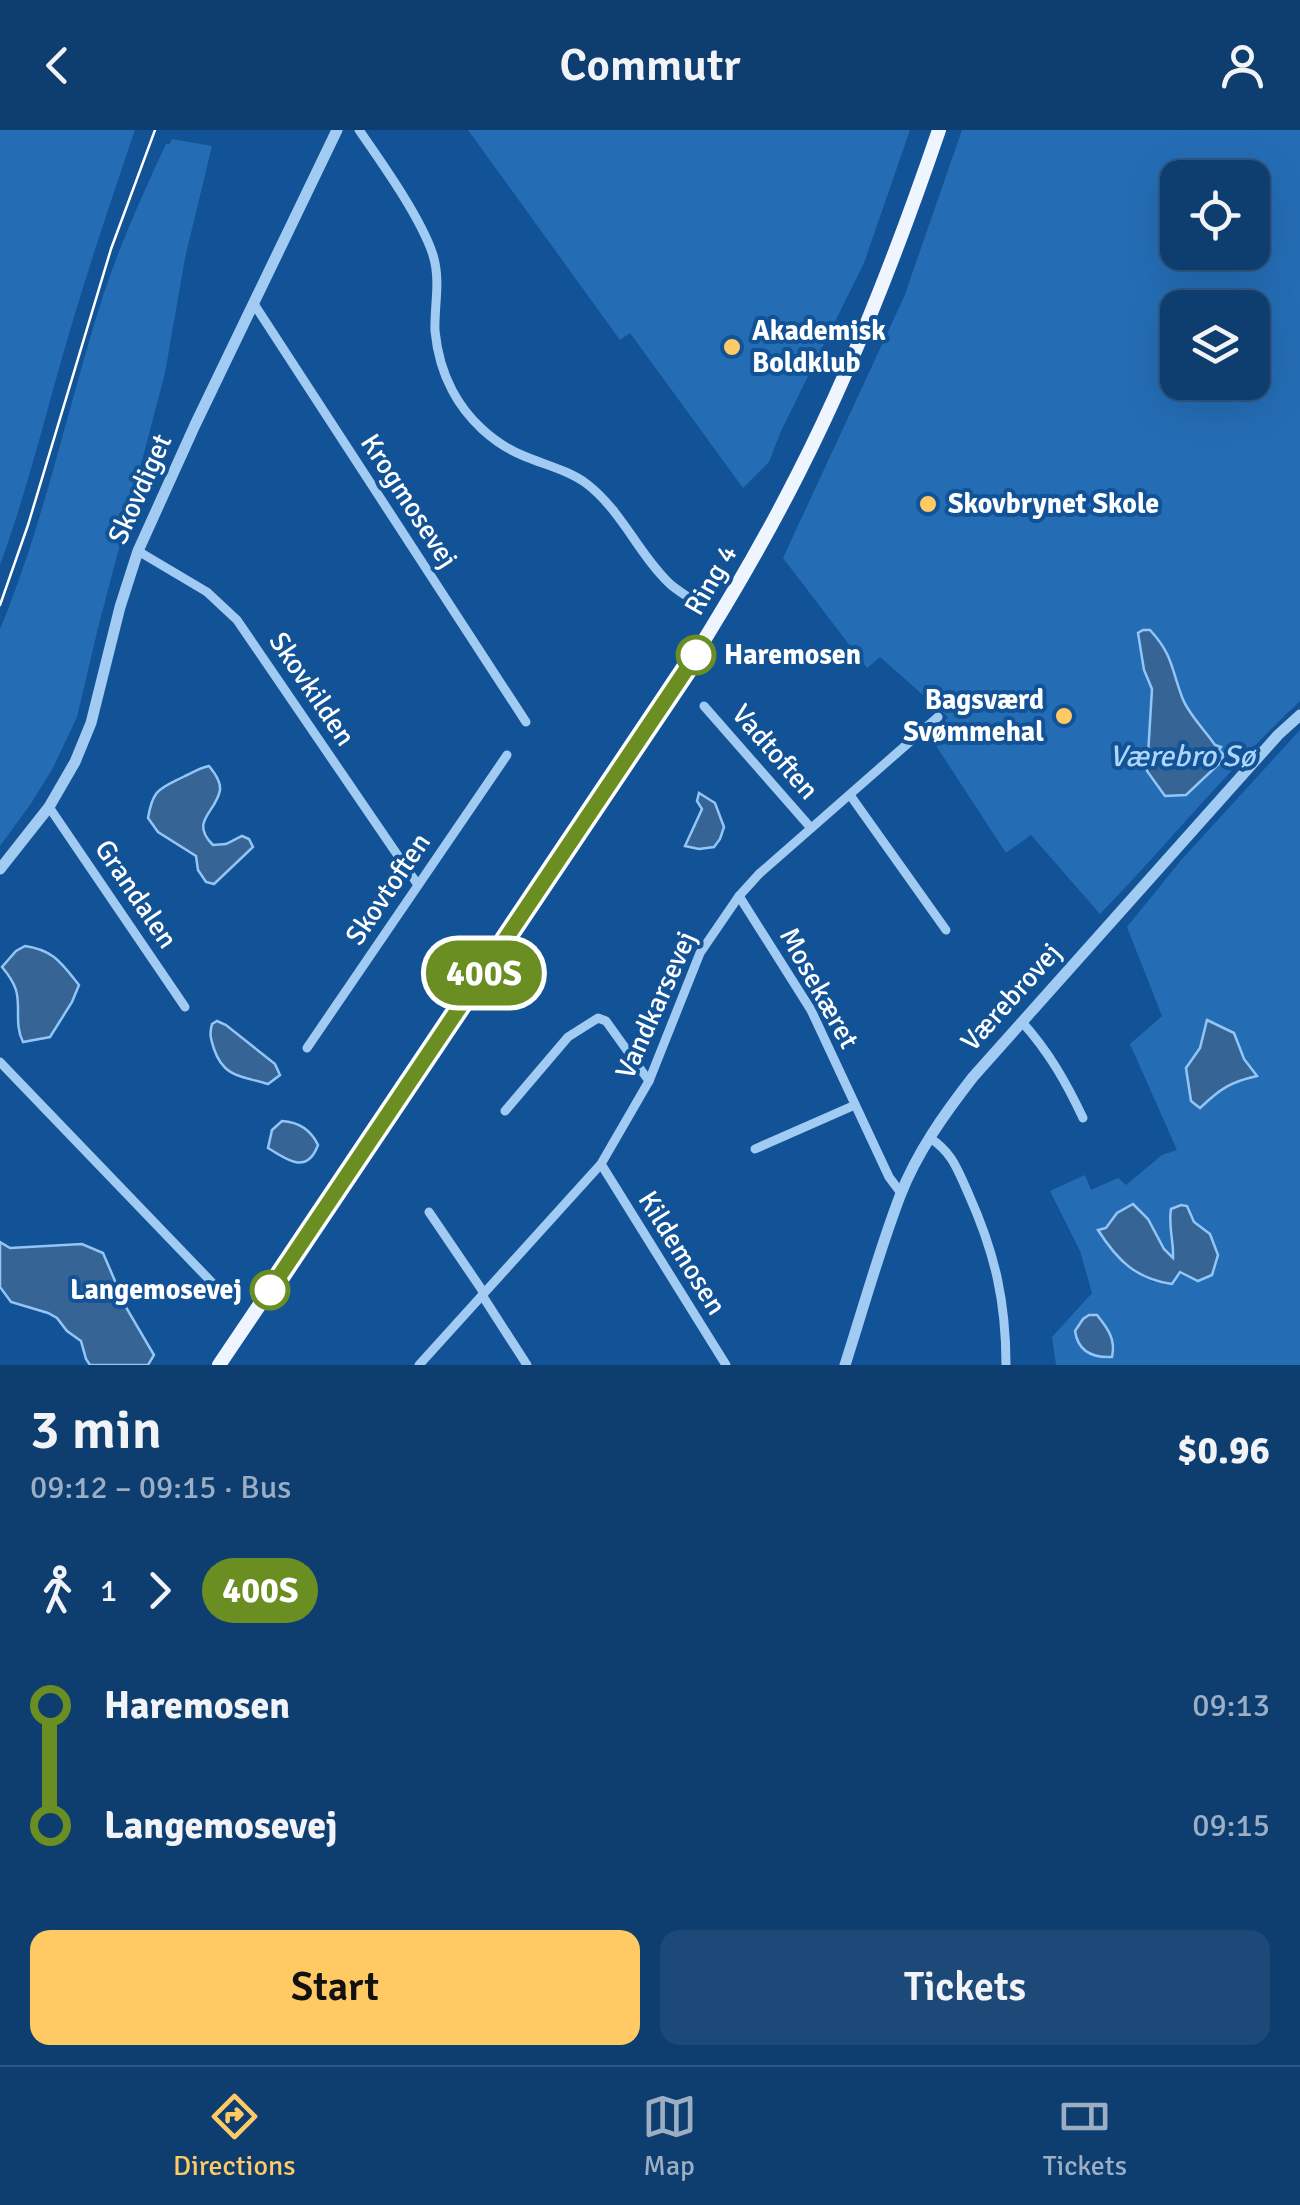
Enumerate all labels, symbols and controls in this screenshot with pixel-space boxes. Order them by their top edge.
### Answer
icon: back [30,38,85,93]
text: Commutr [560,38,740,93]
icon: person [1215,38,1270,93]
map controls [1160,160,1270,400]
button: locate [1160,160,1270,270]
button: layers [1160,290,1270,400]
place label: Akademisk Boldklub [752,314,886,380]
marker: Akademisk Boldklub [721,336,743,358]
street label: Krogmosevej [353,428,465,574]
street label: Skovdiget [101,429,179,549]
place label: Skovbrynet Skole [948,487,1159,521]
marker: Skovbrynet Skole [917,493,939,515]
street label: Ring 4 [677,539,745,621]
street label: Skovkilden [262,626,362,752]
marker: Haremosen [677,636,715,674]
place label: Haremosen [724,638,861,672]
place label: Bagsværd Svømmehal [903,683,1044,749]
street label: Vadtoften [724,697,826,807]
marker: Bagsværd Svømmehal [1053,705,1075,727]
water label: Værebro Sø [1109,738,1257,775]
street label: Skovtoften [338,827,438,951]
street label: Grandalen [87,833,185,955]
street label: Mosekæret [772,922,866,1055]
street label: Vandkarsevej [608,926,704,1084]
street label: Værebrovej [954,936,1068,1058]
line badge: 400S [414,940,554,1006]
text: 400S [446,952,522,995]
street label: Kildemosen [631,1185,733,1321]
marker: Langemosevej [251,1271,289,1309]
place label: Langemosevej [70,1273,242,1307]
text: 3 min [30,1396,162,1464]
text: $0.96 [1177,1427,1270,1474]
text: 09:12 – 09:15 · Bus [30,1468,291,1507]
icon: walk [30,1563,85,1618]
icon: forward [132,1563,187,1618]
text: 400S [222,1569,298,1612]
text: 1 [100,1571,117,1610]
text: Haremosen [104,1682,290,1729]
text: 09:13 [1192,1686,1270,1725]
text: Langemosevej [104,1802,338,1849]
text: 09:15 [1192,1806,1270,1845]
button: Start [30,1930,640,2045]
button: Tickets [660,1930,1270,2045]
tab: Directions [173,2089,295,2183]
tab: Map [642,2089,697,2183]
tab: Tickets [1043,2089,1127,2183]

